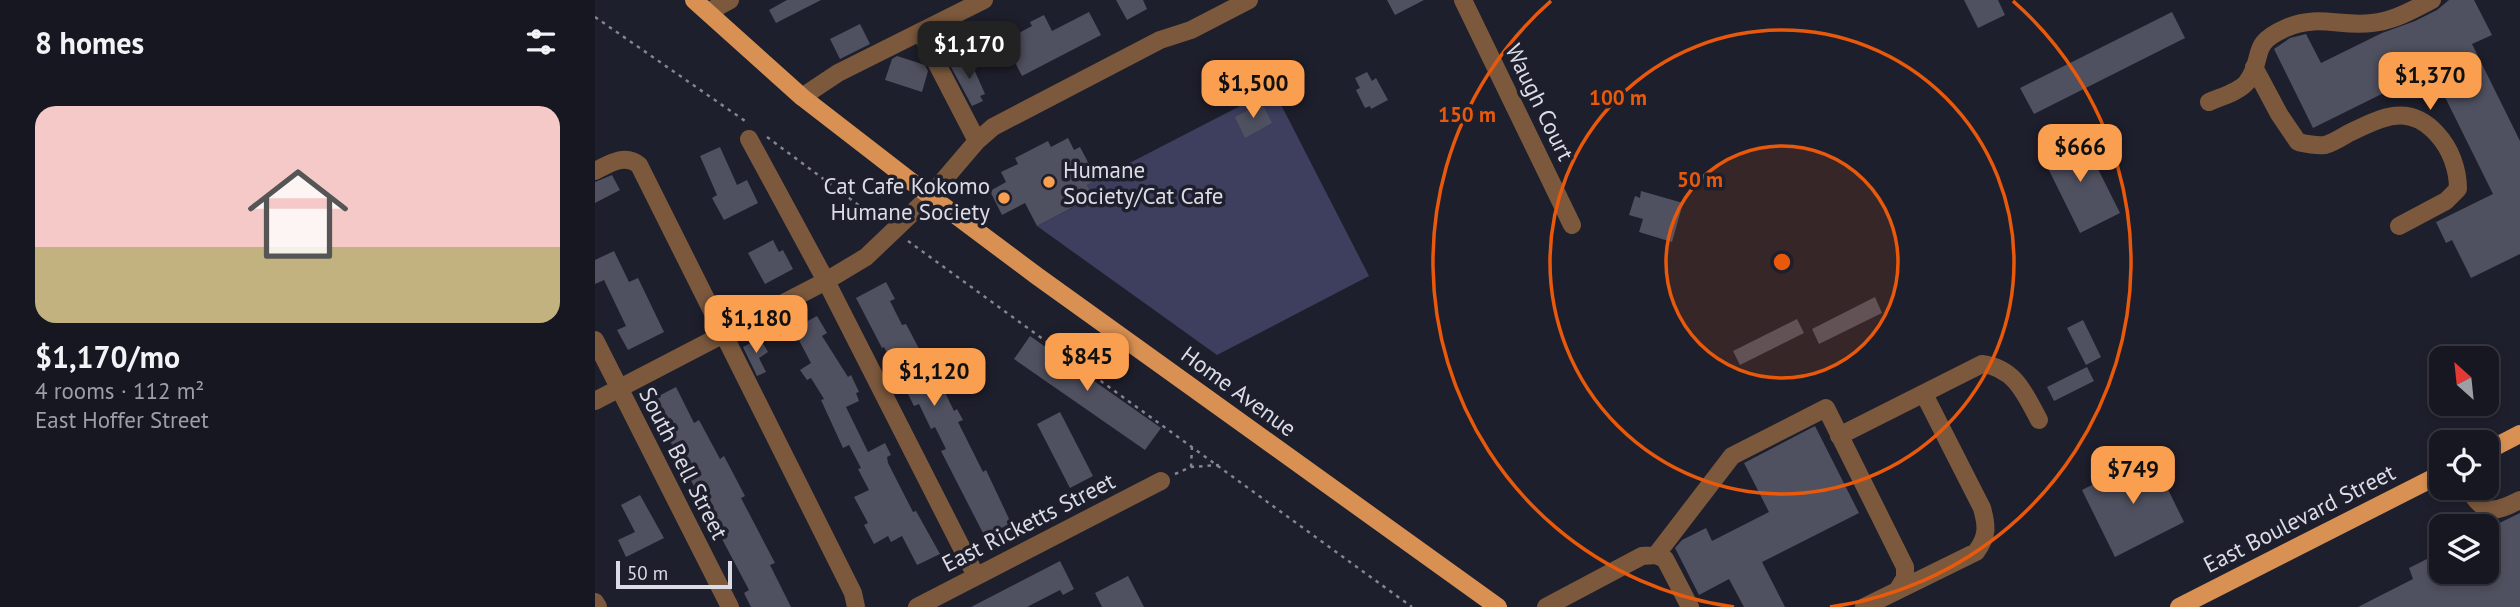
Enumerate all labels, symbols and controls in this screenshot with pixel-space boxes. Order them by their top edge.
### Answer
pin: $1,170 [912,22,1026,81]
text: 8 homes [35,23,144,62]
icon: filters [522,23,560,61]
text: $1,170 [933,29,1005,58]
street label: Waugh Court [1499,39,1581,165]
pin: $1,370 [2373,52,2487,112]
pin: $1,500 [1196,60,1310,120]
text: $1,370 [2394,60,2466,89]
text: $1,500 [1217,68,1289,97]
text: 100 m [1589,84,1647,111]
text: 150 m [1438,101,1496,128]
pin: $666 [2039,124,2121,184]
text: $666 [2054,132,2106,161]
icon: home [235,151,361,277]
place label: Humane Society/Cat Cafe [1063,155,1223,210]
text: 50 m [1677,166,1723,193]
place label: Cat Cafe Kokomo Humane Society [824,171,990,226]
marker: Humane Society/Cat Cafe [1041,174,1057,190]
marker: Cat Cafe Kokomo Humane Society [996,190,1012,206]
centre of rings [1770,250,1794,274]
pin: $1,180 [699,296,813,355]
text: $1,180 [720,303,792,332]
pin: $845 [1046,334,1128,393]
text: $1,170/mo [35,337,180,376]
street label: Home Avenue [1176,339,1302,443]
text: $845 [1061,341,1113,370]
north arrow [2429,346,2499,416]
map controls [2429,346,2499,584]
pin: $1,120 [877,348,991,408]
text: $1,120 [898,356,970,385]
text: 4 rooms · 112 m² [35,376,204,405]
street label: South Bell Street [633,382,735,544]
text: East Hoffer Street [35,405,209,434]
button: locate [2429,430,2499,500]
pin: $749 [2092,447,2174,506]
text: $749 [2107,454,2159,483]
street label: East Boulevard Street [2198,457,2400,579]
street label: East Ricketts Street [937,466,1119,578]
button: layers [2429,514,2499,584]
scale bar [616,558,731,590]
text: 50 m [627,561,668,585]

